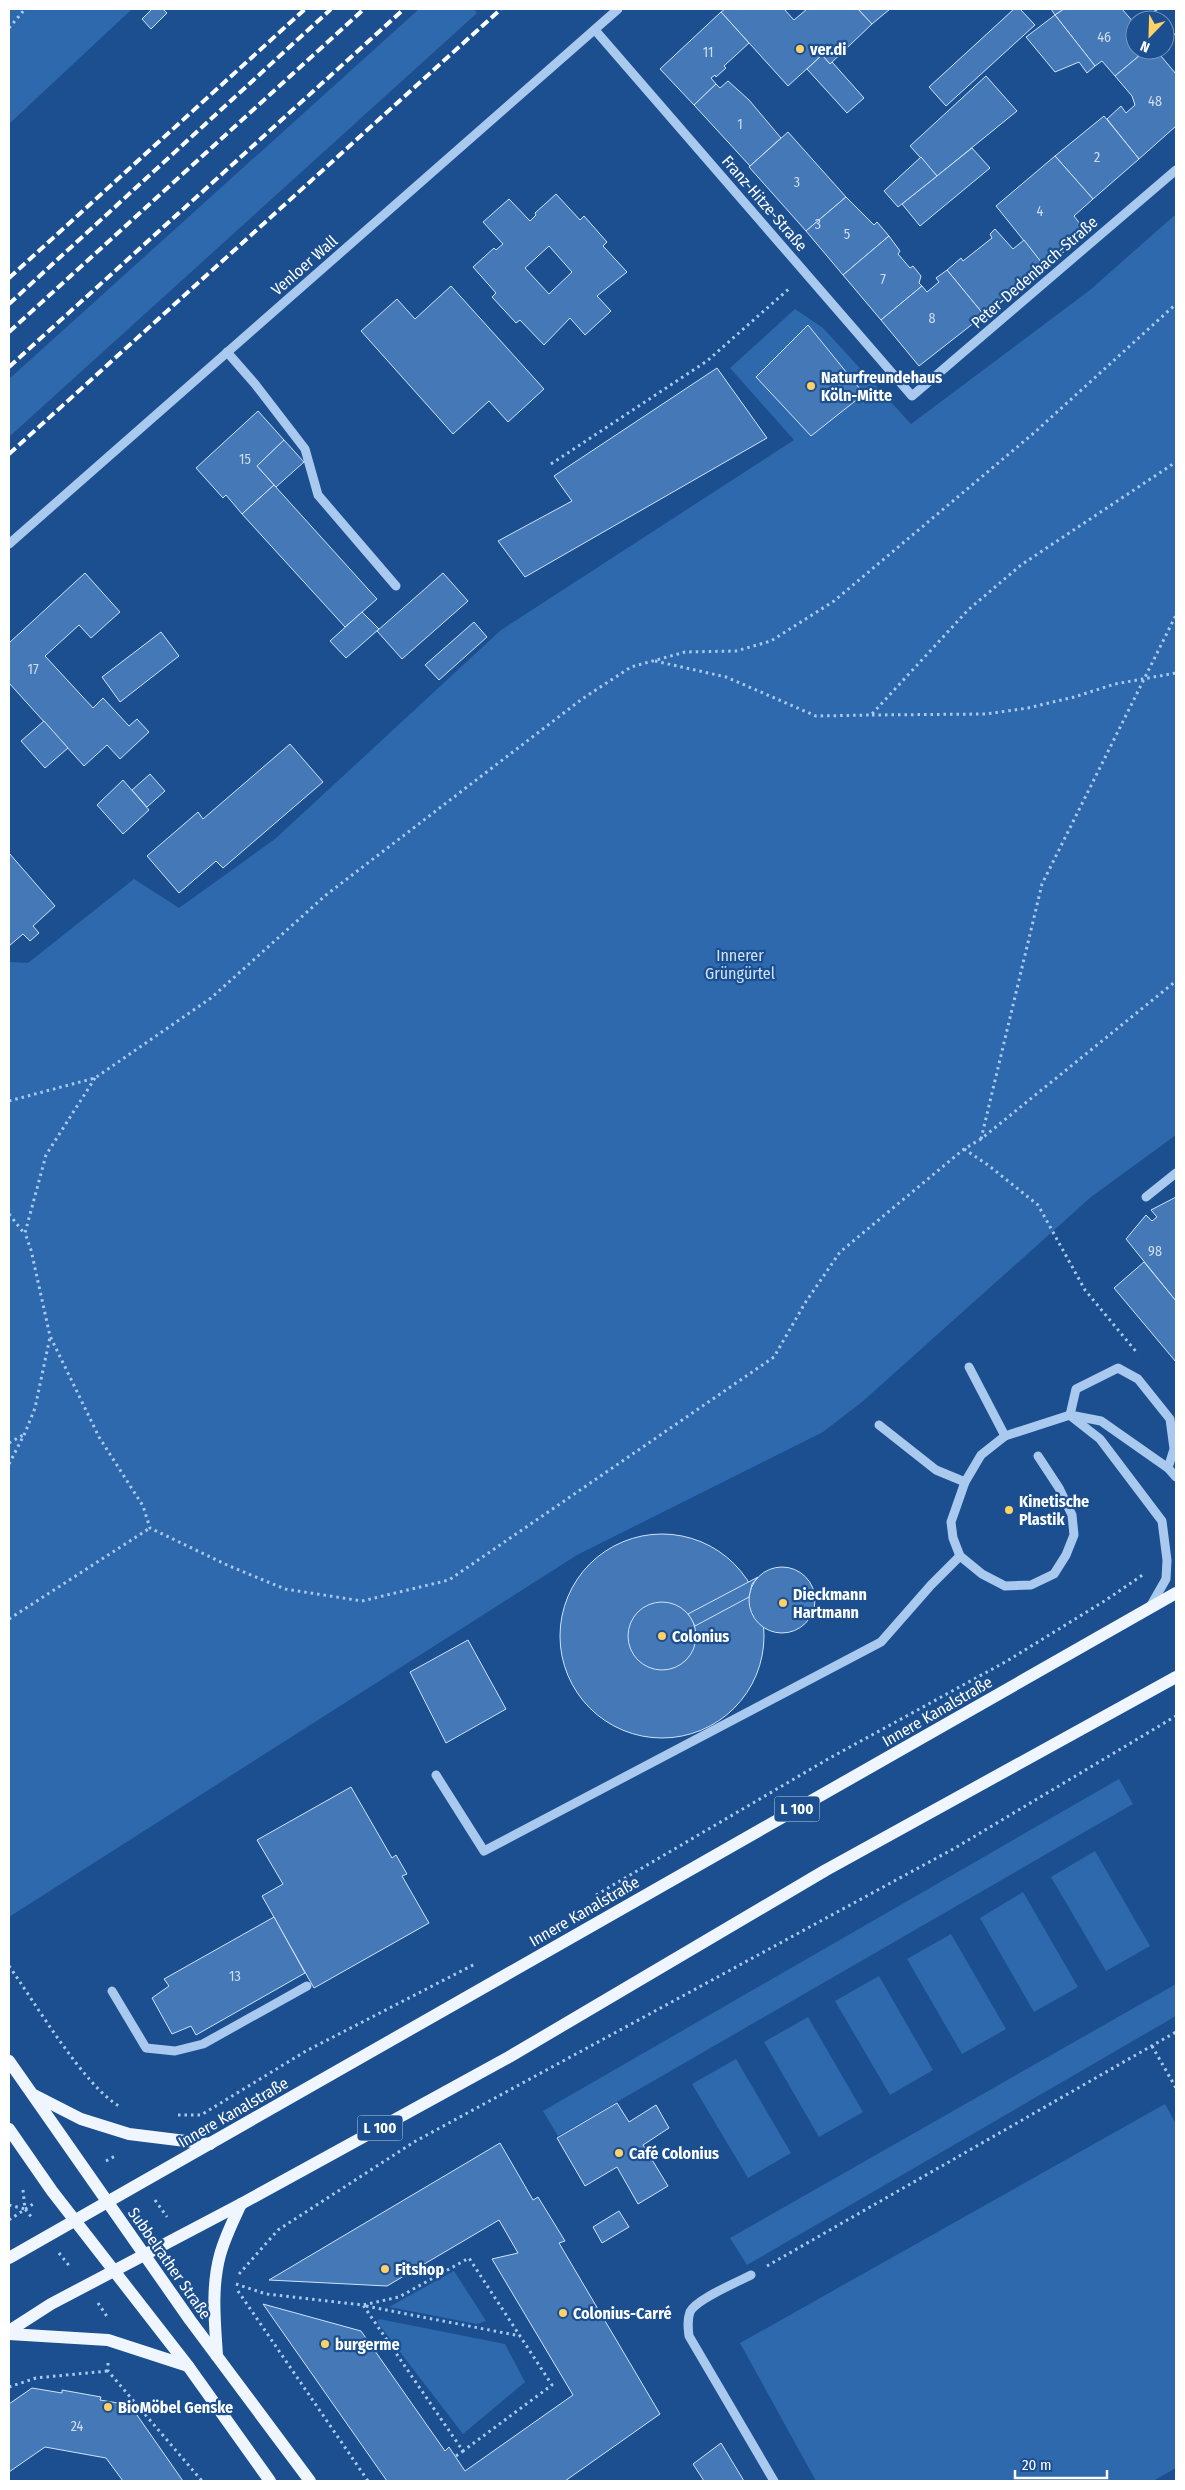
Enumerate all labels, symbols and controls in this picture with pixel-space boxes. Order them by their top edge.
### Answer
north arrow [1125,10,1175,60]
house number: 46 [1097,29,1111,46]
text: N [1138,37,1152,56]
place label: ver.di [809,40,846,59]
marker: ver.di [794,43,806,55]
house number: 11 [703,44,713,61]
house number: 48 [1148,93,1162,110]
house number: 1 [737,116,743,133]
house number: 2 [1094,149,1100,166]
street label: Franz-Hitze-Straße [718,152,811,255]
house number: 3 [794,174,800,191]
house number: 4 [1037,203,1044,220]
street label: Peter-Dedenbach-Straße [967,212,1101,332]
house number: 3 [815,216,821,233]
house number: 5 [844,226,850,243]
street label: Venloer Wall [267,231,341,299]
house number: 7 [880,271,886,288]
house number: 8 [929,310,936,327]
place label: Naturfreundehaus Köln-Mitte [821,368,942,405]
marker: Naturfreundehaus Köln-Mitte [805,380,817,392]
house number: 15 [239,451,251,468]
house number: 17 [27,661,39,678]
park label: Innerer Grüngürtel [705,946,775,983]
house number: 98 [1148,1243,1162,1260]
place label: Kinetische Plastik [1019,1492,1089,1529]
marker: Kinetische Plastik [1003,1504,1015,1516]
place label: Dieckmann Hartmann [793,1585,867,1622]
marker: Dieckmann Hartmann [777,1597,789,1609]
place label: Colonius [672,1627,729,1646]
marker: Colonius [656,1630,668,1642]
street label: Innere Kanalstraße [879,1672,996,1751]
road number: L 100 [774,1796,820,1822]
street label: Innere Kanalstraße [526,1872,643,1951]
house number: 13 [229,1968,241,1985]
street label: Innere Kanalstraße [175,2073,292,2152]
road number: L 100 [358,2116,402,2140]
place label: Café Colonius [629,2144,719,2163]
marker: Café Colonius [613,2147,625,2159]
street label: Subbelrather Straße [124,2204,215,2323]
place label: Fitshop [395,2260,444,2279]
marker: Fitshop [379,2263,391,2275]
place label: Colonius-Carré [573,2304,672,2323]
marker: Colonius-Carré [557,2307,569,2319]
place label: burgerme [335,2335,400,2354]
marker: burgerme [319,2338,331,2350]
place label: BioMöbel Genske [118,2398,233,2417]
marker: BioMöbel Genske [102,2401,114,2413]
house number: 24 [71,2418,84,2435]
scale bar [1015,2448,1108,2480]
text: 20 m [1022,2456,1052,2474]

